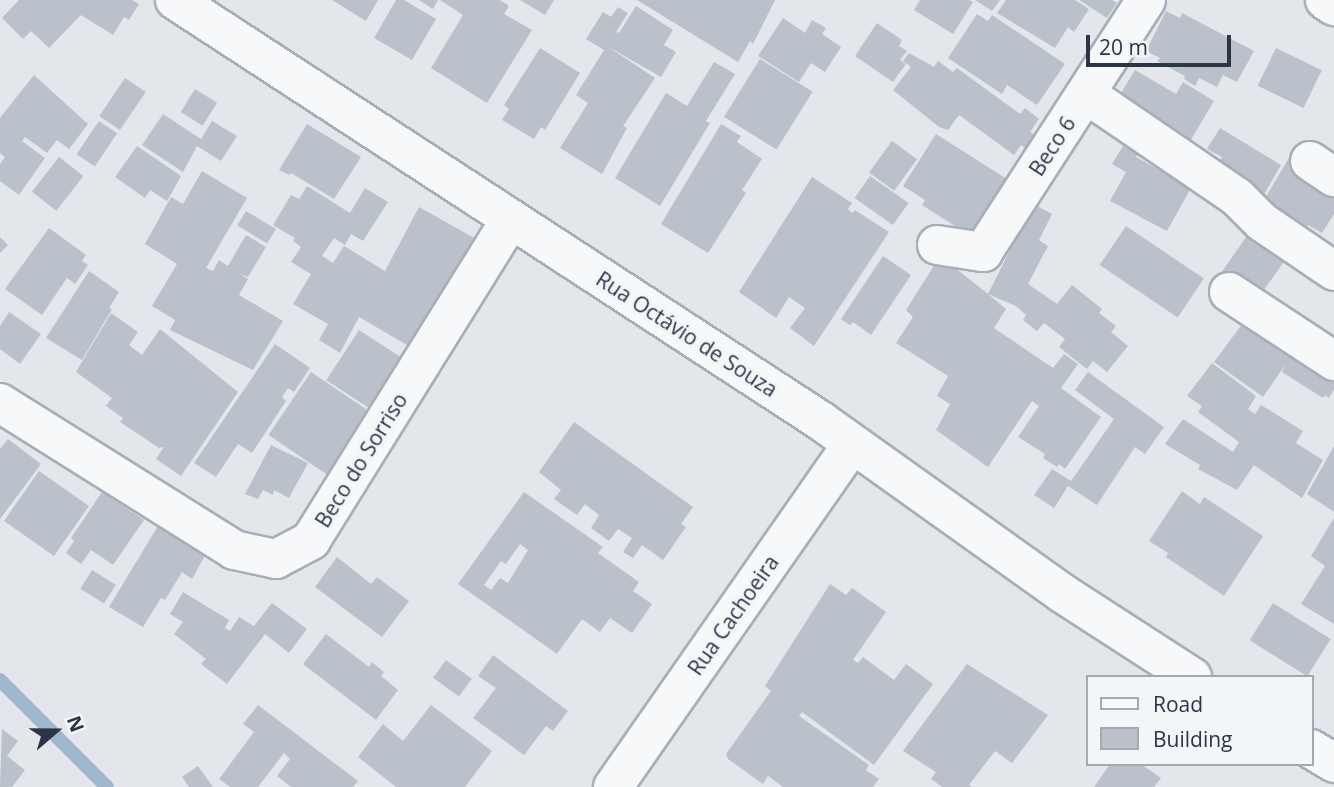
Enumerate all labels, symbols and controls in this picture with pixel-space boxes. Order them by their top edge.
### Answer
scale bar [1089,21,1234,65]
text: 20 m [1099,33,1148,61]
street label: Beco 6 [1024,112,1080,180]
street label: Rua Octávio de Souza [592,266,782,402]
street label: Beco do Sorriso [310,388,412,532]
street label: Rua Cachoeira [682,550,784,680]
legend [1086,675,1313,766]
text: Road [1153,690,1203,718]
north arrow [21,696,91,766]
text: N [61,712,91,736]
text: Building [1153,725,1232,753]

